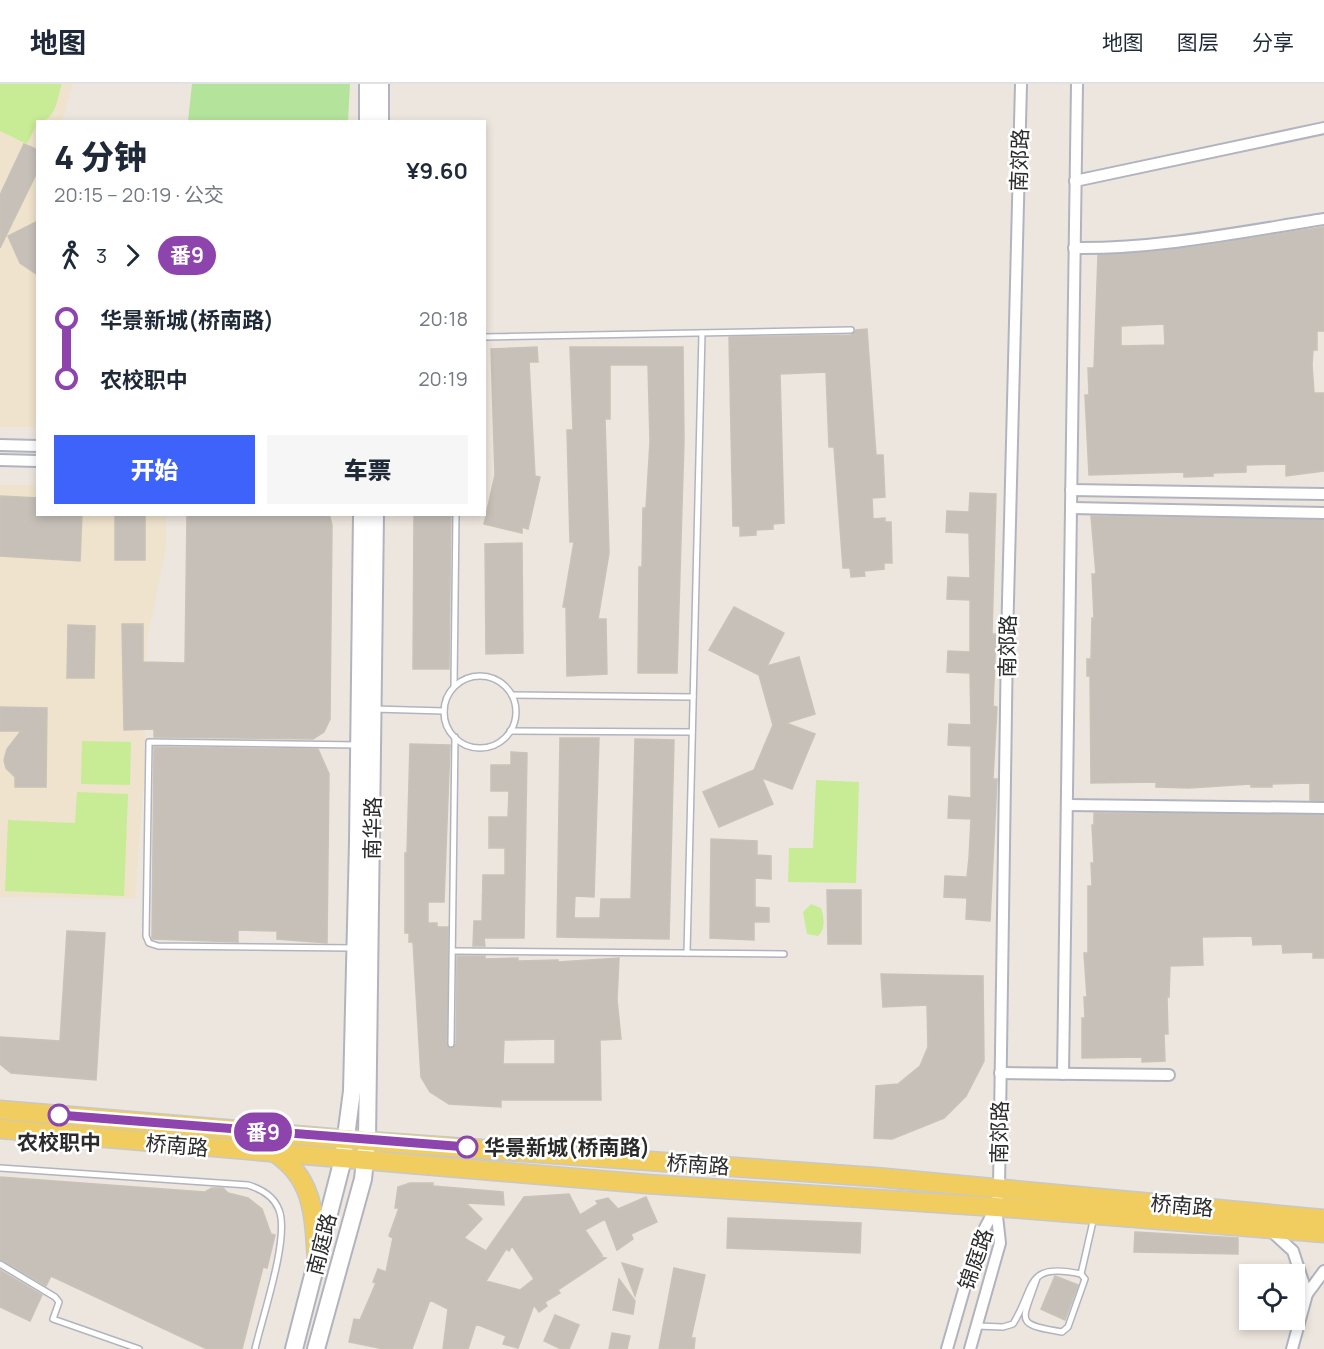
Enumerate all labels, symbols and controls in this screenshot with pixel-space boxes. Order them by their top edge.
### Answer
text: 地图 [30,23,86,61]
text: 地图 [1102,28,1144,56]
text: 图层 [1177,28,1219,56]
text: 分享 [1252,28,1294,56]
street label: 南郊路 [1004,128,1034,192]
text: 4 分钟 [54,134,147,179]
text: ¥9.60 [406,156,468,186]
text: 20:15 – 20:19 · 公交 [54,181,224,208]
icon: walk [54,239,87,272]
icon: forward [116,239,149,272]
text: 番9 [170,241,204,269]
text: 3 [96,242,107,269]
text: 华景新城(桥南路) [100,305,274,335]
text: 20:18 [419,305,468,332]
text: 农校职中 [100,365,188,395]
text: 20:19 [418,365,468,392]
button: 开始 [54,435,255,504]
button: 车票 [267,435,468,504]
street label: 南郊路 [992,614,1022,678]
street label: 南华路 [357,796,387,860]
street label: 南郊路 [984,1100,1014,1164]
marker: 农校职中 [48,1104,70,1126]
line badge: 番9 [236,1112,290,1152]
text: 番9 [246,1118,280,1146]
place label: 农校职中 [17,1128,101,1156]
street label: 桥南路 [144,1128,210,1162]
place label: 华景新城(桥南路) [484,1133,650,1161]
marker: 华景新城(桥南路) [456,1136,478,1158]
street label: 桥南路 [666,1148,730,1180]
street label: 桥南路 [1149,1188,1215,1222]
street label: 南庭路 [300,1210,342,1278]
street label: 锦庭路 [952,1225,998,1293]
map controls [1239,1264,1305,1330]
button: locate [1239,1264,1305,1330]

